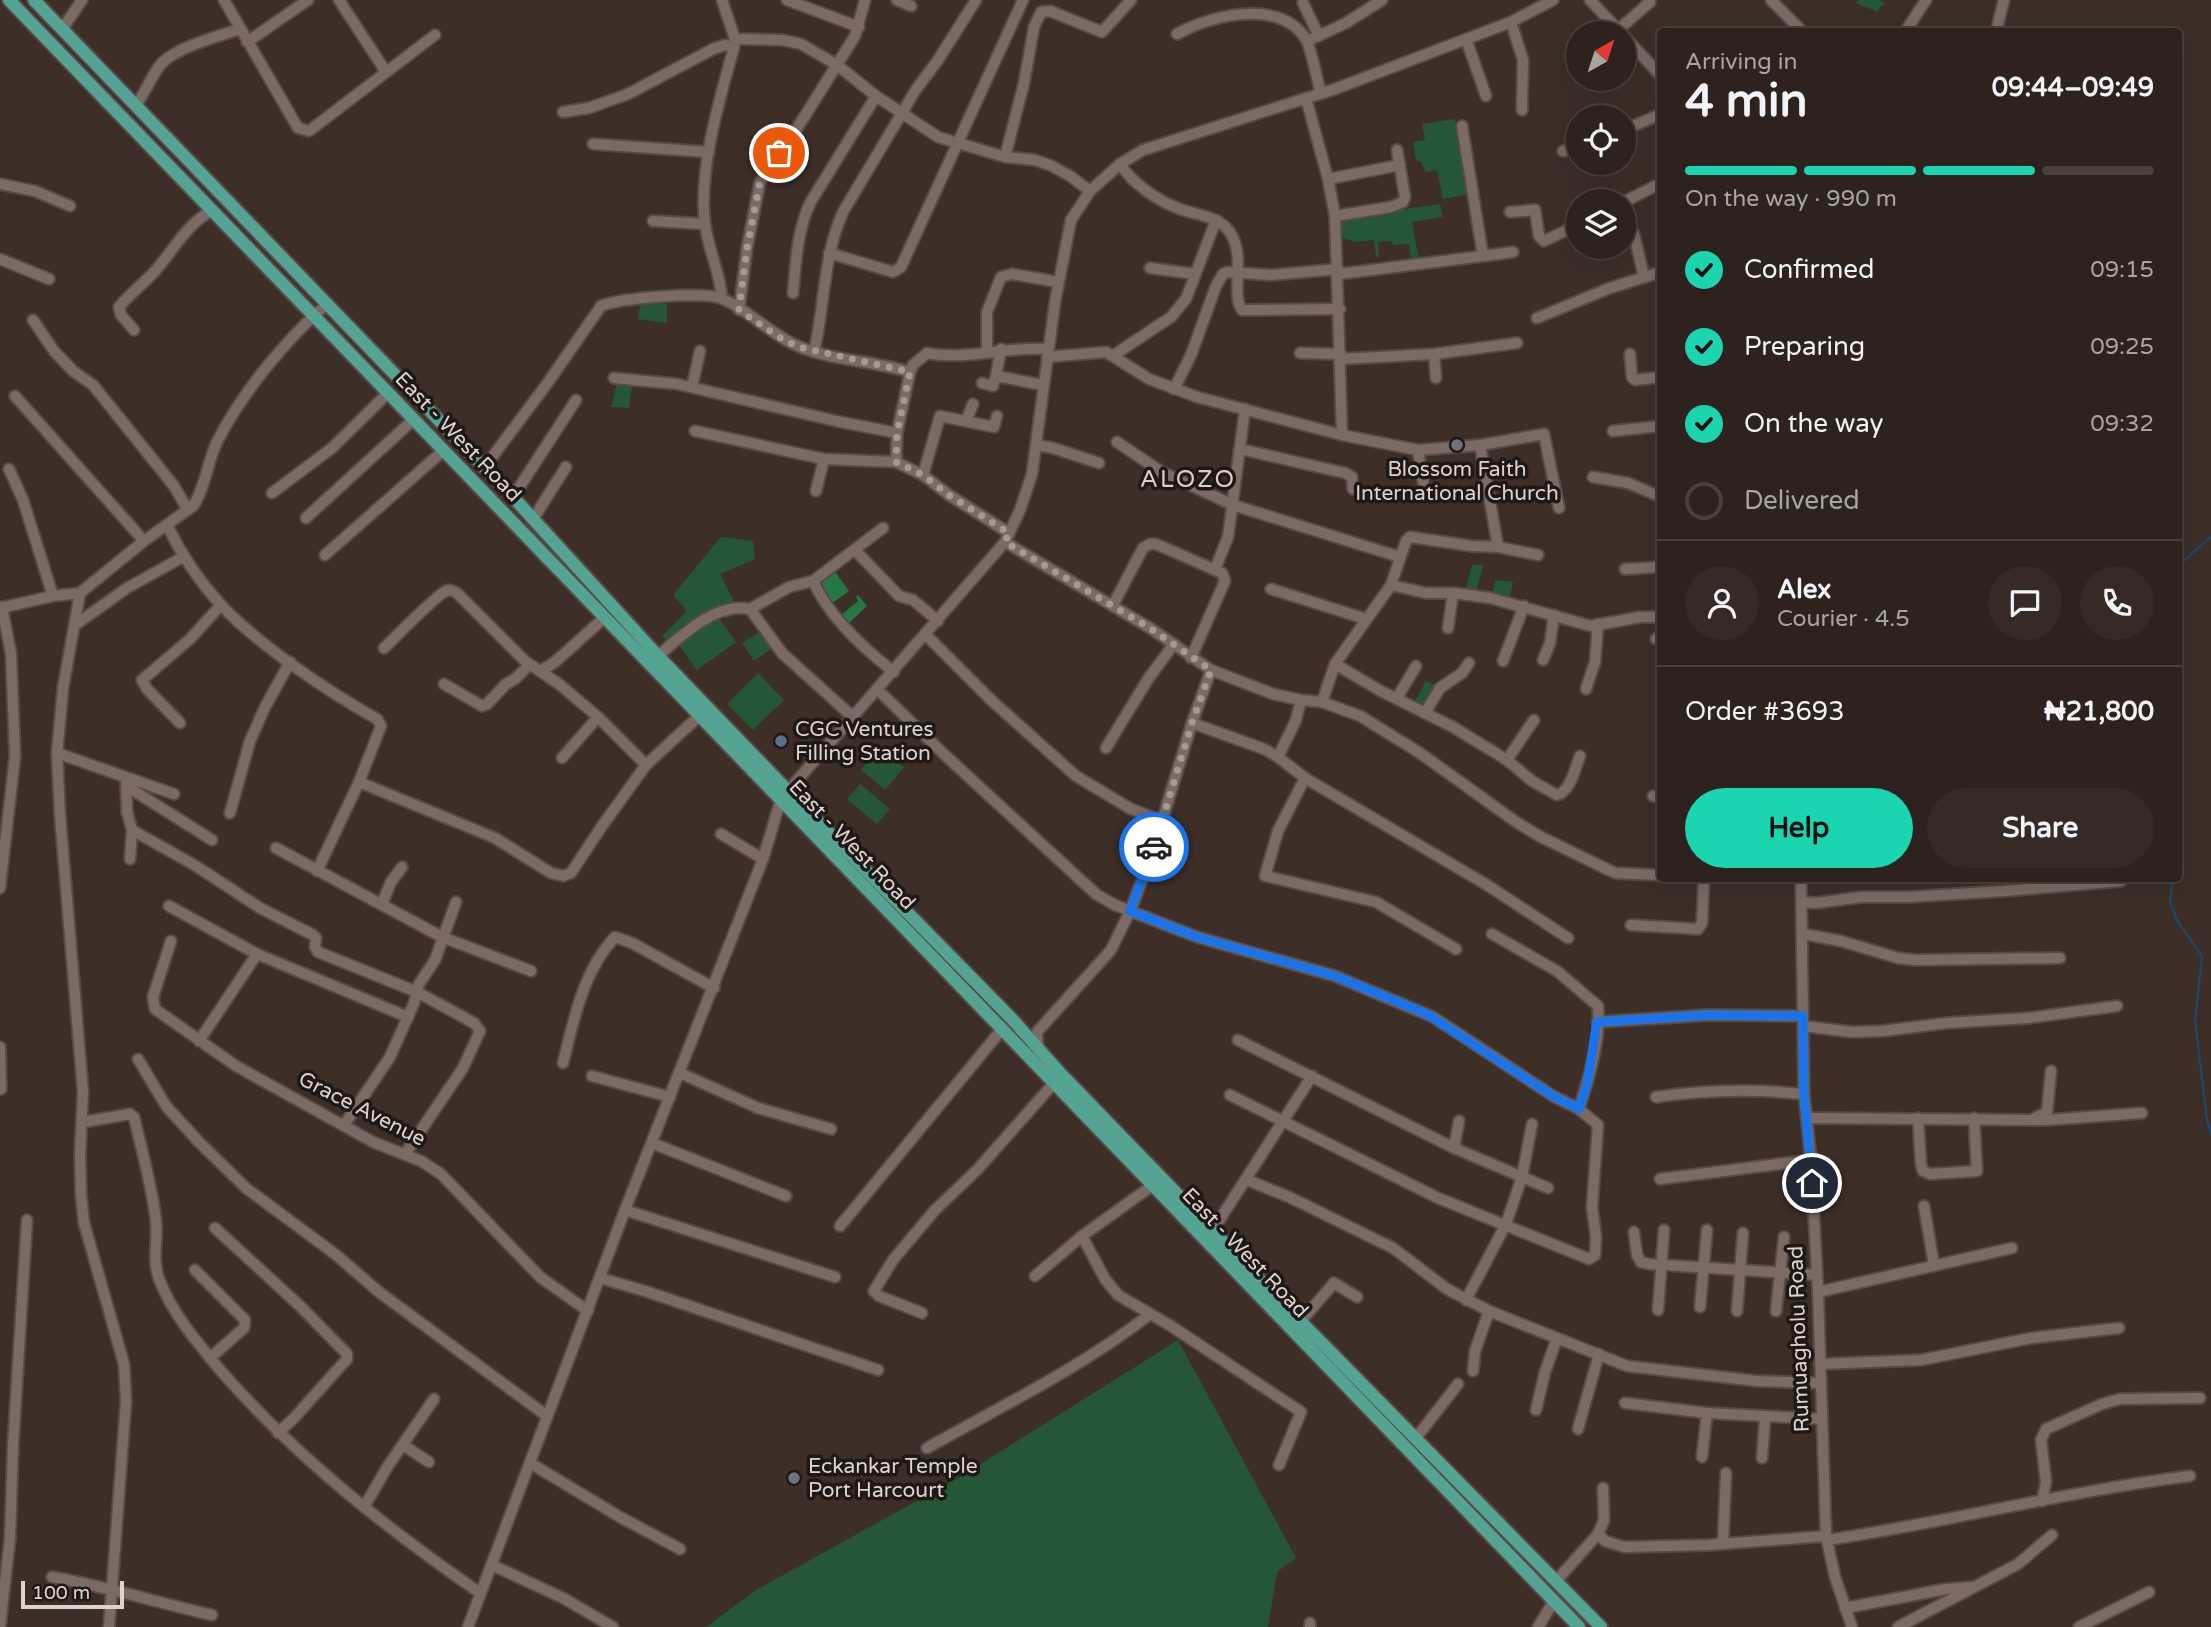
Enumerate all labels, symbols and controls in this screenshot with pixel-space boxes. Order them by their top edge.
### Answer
north arrow [1566,21,1636,91]
map controls [1566,21,1636,259]
text: Arriving in [1685,48,1798,76]
text: 09:44–09:49 [1992,72,2154,103]
text: 4 min [1685,74,1808,129]
button: locate [1566,105,1636,175]
pin [749,123,809,183]
icon: bag [760,134,798,172]
text: On the way · 990 m [1685,185,1897,213]
button: layers [1566,189,1636,259]
icon: check [1685,251,1723,289]
text: Confirmed [1744,254,1874,285]
text: 09:15 [2090,256,2154,284]
icon: check [1685,328,1723,366]
text: Preparing [1744,331,1865,362]
text: 09:25 [2090,333,2154,361]
street label: East - West Road [390,367,526,507]
icon: check [1685,405,1723,443]
text: On the way [1744,408,1884,439]
text: 09:32 [2090,410,2154,438]
marker: Blossom Faith International Church [1449,437,1465,453]
place label: Blossom Faith International Church [1355,457,1559,506]
district label: ALOZO [1140,465,1236,494]
text: Delivered [1744,485,1860,516]
button: person [1685,566,1759,640]
button: chat [1988,566,2062,640]
button: phone [2080,566,2154,640]
text: Alex [1777,574,1831,605]
text: Courier · 4.5 [1777,605,1910,633]
text: Order #3693 [1685,696,1845,727]
text: ₦21,800 [2044,696,2154,727]
place label: CGC Ventures Filling Station [795,717,933,766]
marker: CGC Ventures Filling Station [773,733,789,749]
street label: East - West Road [784,775,920,915]
button: Help [1685,788,1913,868]
button: Share [1927,788,2154,868]
courier [1119,812,1189,882]
icon: car [1135,828,1173,866]
street label: Grace Avenue [294,1066,430,1152]
pin [1782,1153,1842,1213]
icon: home [1793,1164,1831,1202]
street label: East - West Road [1177,1183,1313,1323]
street label: Rumuagholu Road [1783,1245,1815,1433]
place label: Eckankar Temple Port Harcourt [808,1454,978,1503]
marker: Eckankar Temple Port Harcourt [786,1470,802,1486]
scale bar [21,1578,124,1610]
text: 100 m [32,1582,90,1604]

